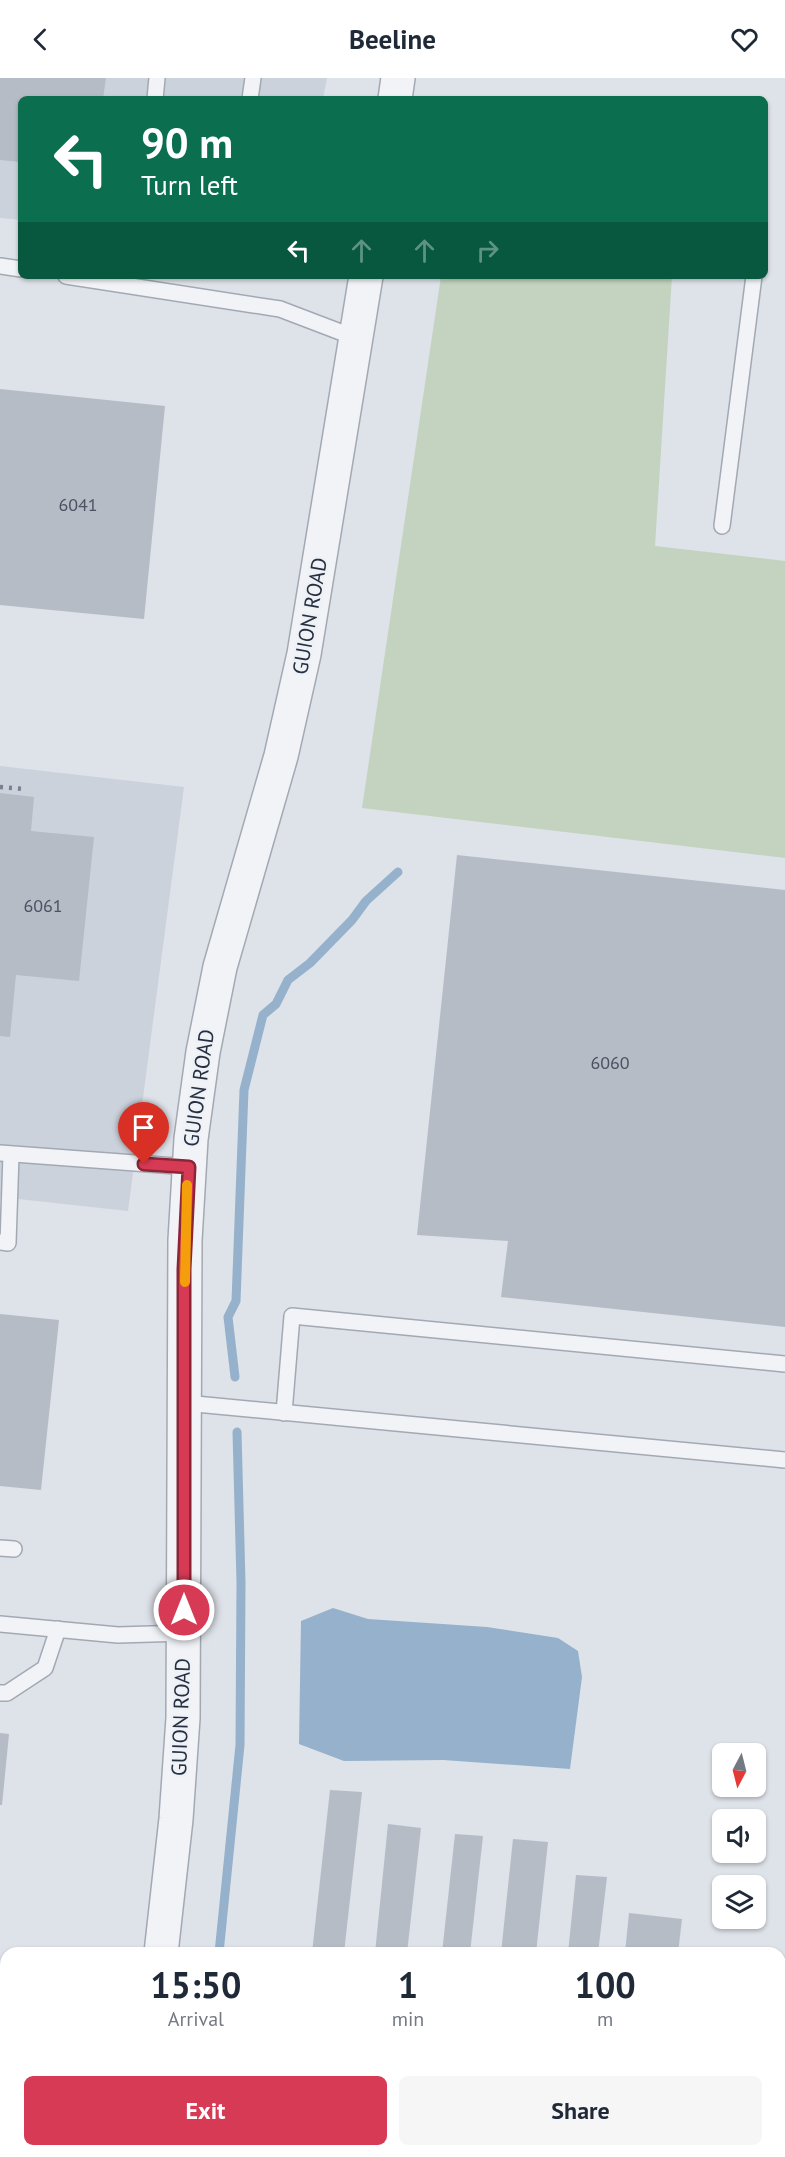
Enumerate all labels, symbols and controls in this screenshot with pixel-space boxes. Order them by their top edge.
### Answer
text: Beeline [349,22,436,56]
icon: back [24,23,57,56]
icon: heart [728,23,761,56]
text: 90 m [141,115,233,170]
icon: left [42,120,120,198]
text: Turn left [141,168,238,202]
icon: left [282,234,315,267]
icon: ahead [345,234,378,267]
icon: ahead [408,234,441,267]
icon: right [471,234,504,267]
house number: 6041 [58,493,98,516]
street label: GUION ROAD [286,555,333,676]
house number: 6061 [23,894,63,917]
street label: GUION ROAD [177,1028,220,1148]
house number: 6060 [590,1051,630,1074]
pin [118,1102,169,1164]
icon: arrive [127,1111,160,1144]
position arrow [152,1578,216,1642]
street label: GUION ROAD [165,1657,196,1777]
north arrow [712,1743,766,1797]
map controls [712,1743,766,1929]
button: sound [712,1809,766,1863]
button: layers [712,1875,766,1929]
text: 15:50 [150,1961,242,2008]
text: 1 [398,1961,418,2008]
text: 100 [575,1961,636,2008]
text: Arrival [168,2006,224,2032]
text: min [392,2006,424,2032]
text: m [597,2006,613,2032]
button: Exit [24,2076,387,2145]
button: Share [399,2076,762,2145]

